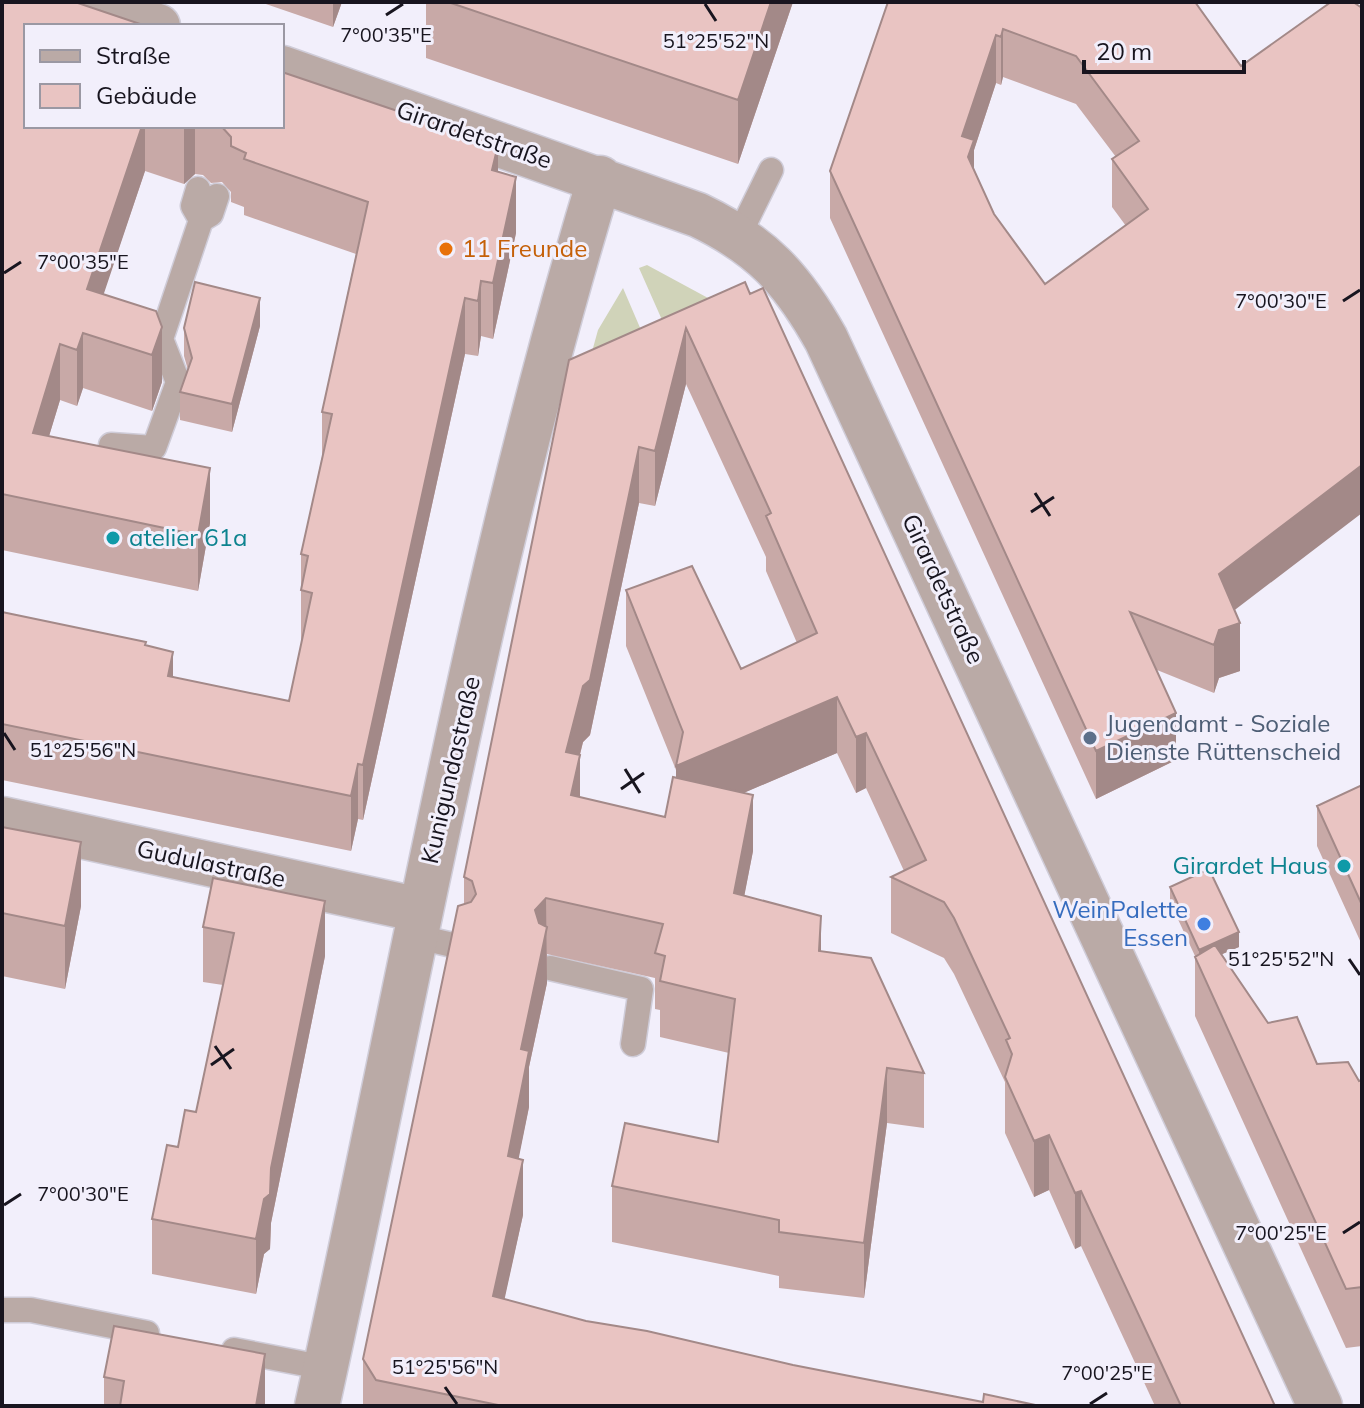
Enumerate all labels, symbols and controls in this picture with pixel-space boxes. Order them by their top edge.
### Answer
text: 7°00'35"E [340,22,432,47]
legend [24,24,284,128]
scale bar [1084,24,1244,74]
text: 51°25'52"N [663,28,769,53]
text: 20 m [1096,36,1152,66]
text: Straße [96,40,171,70]
text: Gebäude [96,80,197,110]
street label: Girardetstraße [393,93,556,175]
place label: 11 Freunde [462,233,587,263]
marker: 11 Freunde [437,240,455,258]
text: 7°00'35"E [37,249,129,274]
text: 7°00'30"E [1235,288,1327,313]
street label: Girardetstraße [896,509,992,668]
place label: atelier 61a [129,522,247,552]
marker: atelier 61a [104,529,122,547]
street label: Kunigundastraße [414,673,486,866]
place label: Jugendamt - Soziale Dienste Rüttenscheid [1106,708,1341,766]
marker: Jugendamt - Soziale Dienste Rüttenscheid [1081,729,1099,747]
text: 51°25'56"N [30,737,136,762]
street label: Gudulastraße [134,833,288,893]
place label: Girardet Haus [1173,850,1328,880]
marker: Girardet Haus [1335,857,1353,875]
place label: WeinPalette Essen [1052,894,1188,952]
marker: WeinPalette Essen [1195,915,1213,933]
text: 51°25'52"N [1228,946,1334,971]
text: 7°00'30"E [37,1181,129,1206]
text: 7°00'25"E [1235,1220,1327,1245]
text: 51°25'56"N [392,1354,498,1379]
text: 7°00'25"E [1061,1360,1153,1385]

